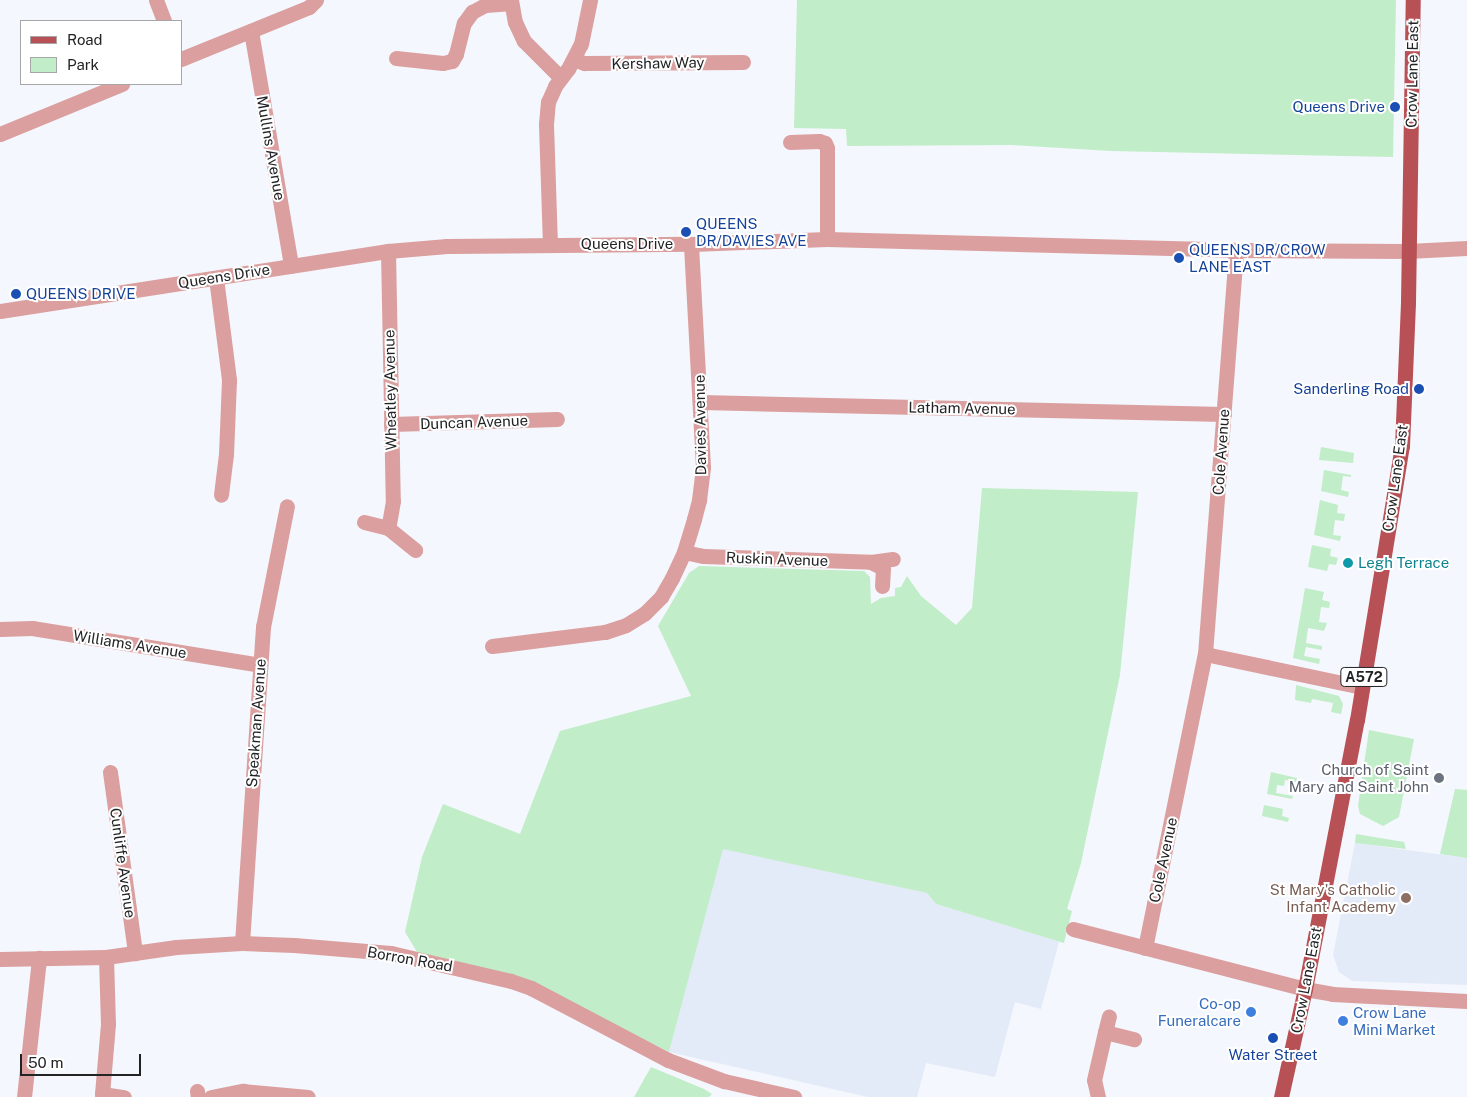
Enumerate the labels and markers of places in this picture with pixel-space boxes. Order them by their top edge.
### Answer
place label: Queens Drive [1292,98,1385,116]
marker: Queens Drive [1389,101,1401,113]
place label: QUEENS DR/DAVIES AVE [696,214,806,249]
marker: QUEENS DR/DAVIES AVE [680,226,692,238]
place label: QUEENS DR/CROW LANE EAST [1189,240,1326,275]
marker: QUEENS DR/CROW LANE EAST [1173,252,1185,264]
place label: QUEENS DRIVE [26,285,136,303]
marker: QUEENS DRIVE [10,288,22,300]
place label: Sanderling Road [1293,380,1409,398]
marker: Sanderling Road [1413,383,1425,395]
place label: Legh Terrace [1358,554,1449,572]
marker: Legh Terrace [1342,557,1354,569]
place label: Church of Saint Mary and Saint John [1289,760,1429,795]
marker: Church of Saint Mary and Saint John [1433,772,1445,784]
place label: St Mary's Catholic Infant Academy [1270,880,1396,915]
marker: St Mary's Catholic Infant Academy [1400,892,1412,904]
place label: Co-op Funeralcare [1158,994,1241,1029]
place label: Crow Lane Mini Market [1353,1003,1436,1038]
marker: Co-op Funeralcare [1245,1006,1257,1018]
marker: Crow Lane Mini Market [1337,1015,1349,1027]
marker: Water Street [1267,1032,1279,1044]
place label: Water Street [1228,1046,1318,1064]

